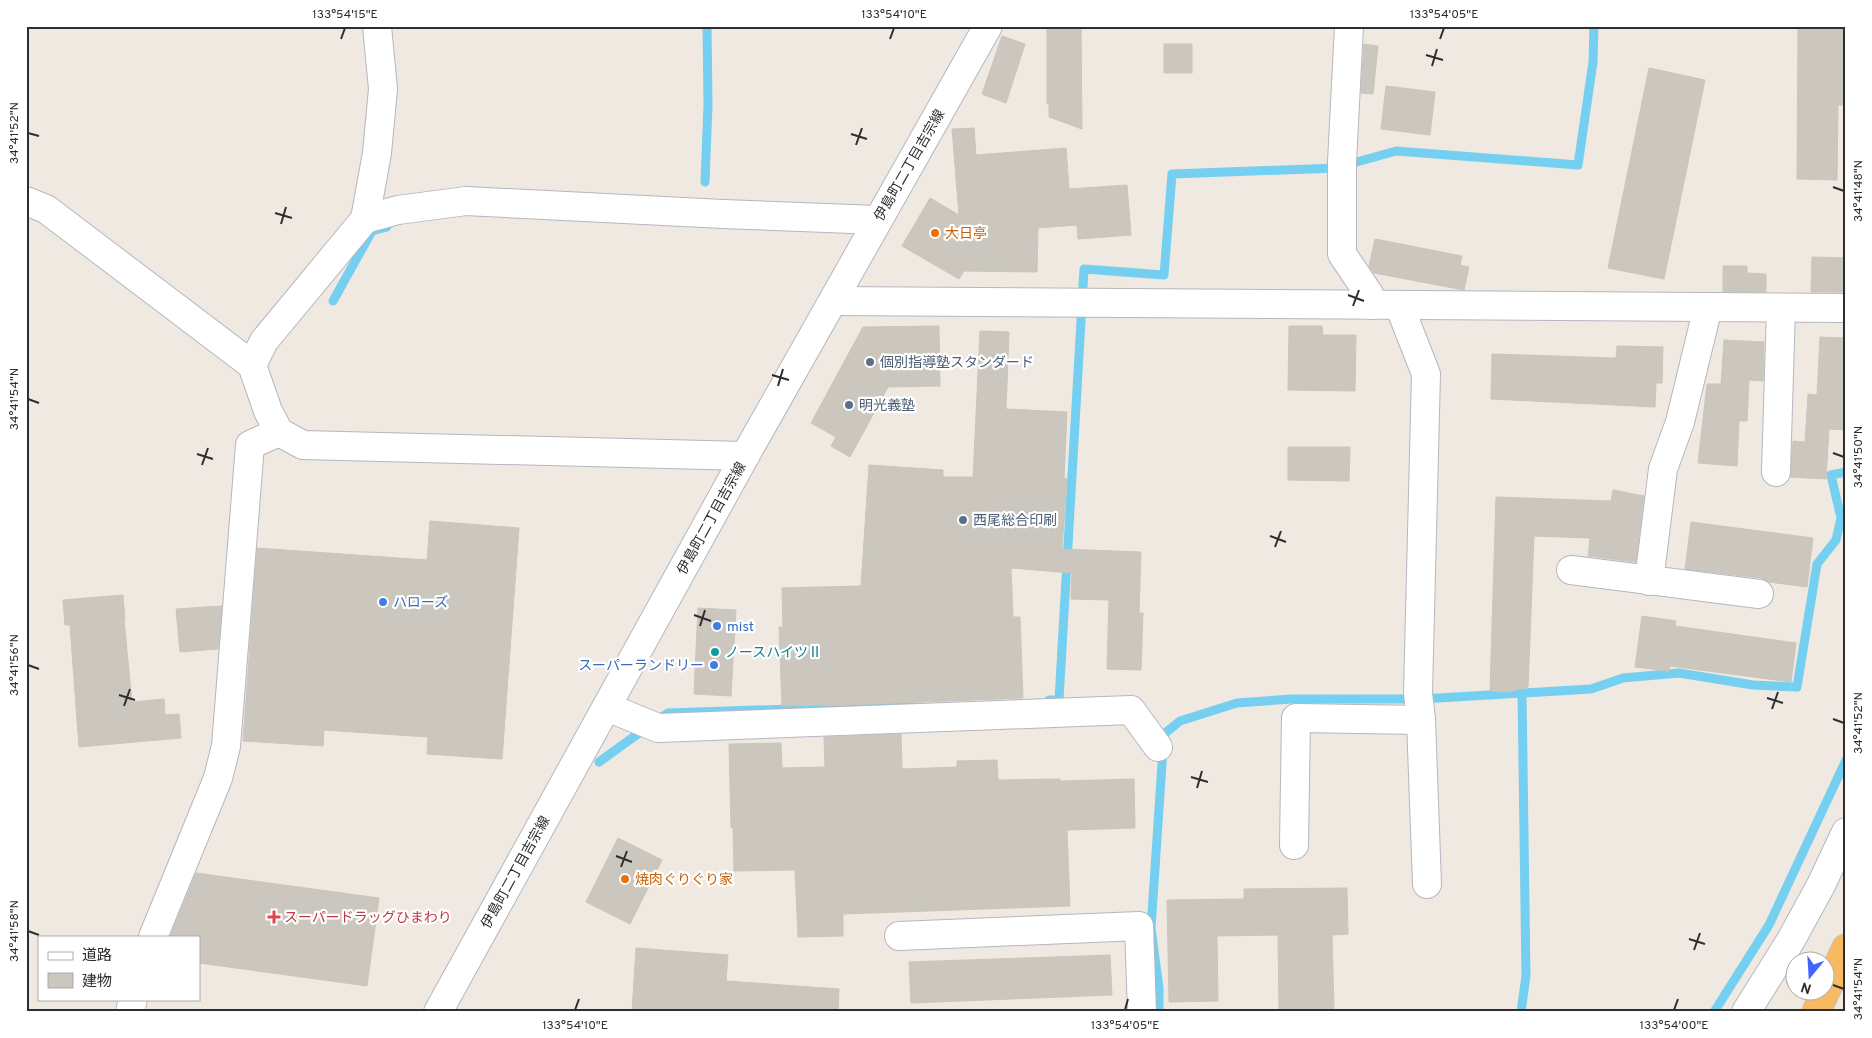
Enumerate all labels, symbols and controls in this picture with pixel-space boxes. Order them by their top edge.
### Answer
text: 133°54'15"E [312,7,378,23]
text: 133°54'10"E [861,7,927,23]
text: 133°54'05"E [1410,7,1478,23]
text: 34°41'52"N [7,102,23,164]
street label: 伊島町二丁目吉宗線 [871,107,949,225]
text: 34°41'48"N [1851,160,1867,222]
place label: 大日亭 [945,226,987,243]
marker: 大日亭 [929,227,941,239]
place label: 個別指導塾スタンダード [880,354,1034,372]
marker: 個別指導塾スタンダード [864,356,876,368]
text: 34°41'54"N [7,368,23,430]
place label: 明光義塾 [859,398,915,415]
marker: 明光義塾 [843,399,855,411]
text: 34°41'50"N [1851,426,1867,488]
street label: 伊島町二丁目吉宗線 [674,460,750,578]
place label: 西尾総合印刷 [973,513,1057,530]
marker: 西尾総合印刷 [957,514,969,526]
place label: ハローズ [393,594,448,612]
marker: ハローズ [377,596,389,608]
place label: mist [727,619,754,636]
marker: mist [711,620,723,632]
text: 34°41'56"N [7,634,23,696]
place label: ノースハイツⅡ [725,645,822,662]
marker: ノースハイツⅡ [709,646,721,658]
place label: スーパーランドリー [578,658,704,675]
marker: スーパーランドリー [708,659,720,671]
text: 34°41'52"N [1851,692,1867,754]
street label: 伊島町二丁目吉宗線 [478,814,554,932]
place label: 焼肉ぐりぐり家 [635,872,733,889]
marker: 焼肉ぐりぐり家 [619,873,631,885]
text: 34°41'58"N [7,900,23,962]
place label: スーパードラッグひまわり [284,910,452,927]
marker: スーパードラッグひまわり [268,911,280,923]
legend [38,936,200,1000]
text: 道路 [82,947,112,966]
north arrow [1784,950,1834,1000]
text: 34°41'54"N [1851,958,1867,1020]
text: 建物 [82,973,112,992]
text: N [1799,977,1814,997]
text: 133°54'10"E [542,1018,608,1034]
text: 133°54'05"E [1091,1018,1159,1034]
text: 133°54'00"E [1640,1018,1708,1034]

